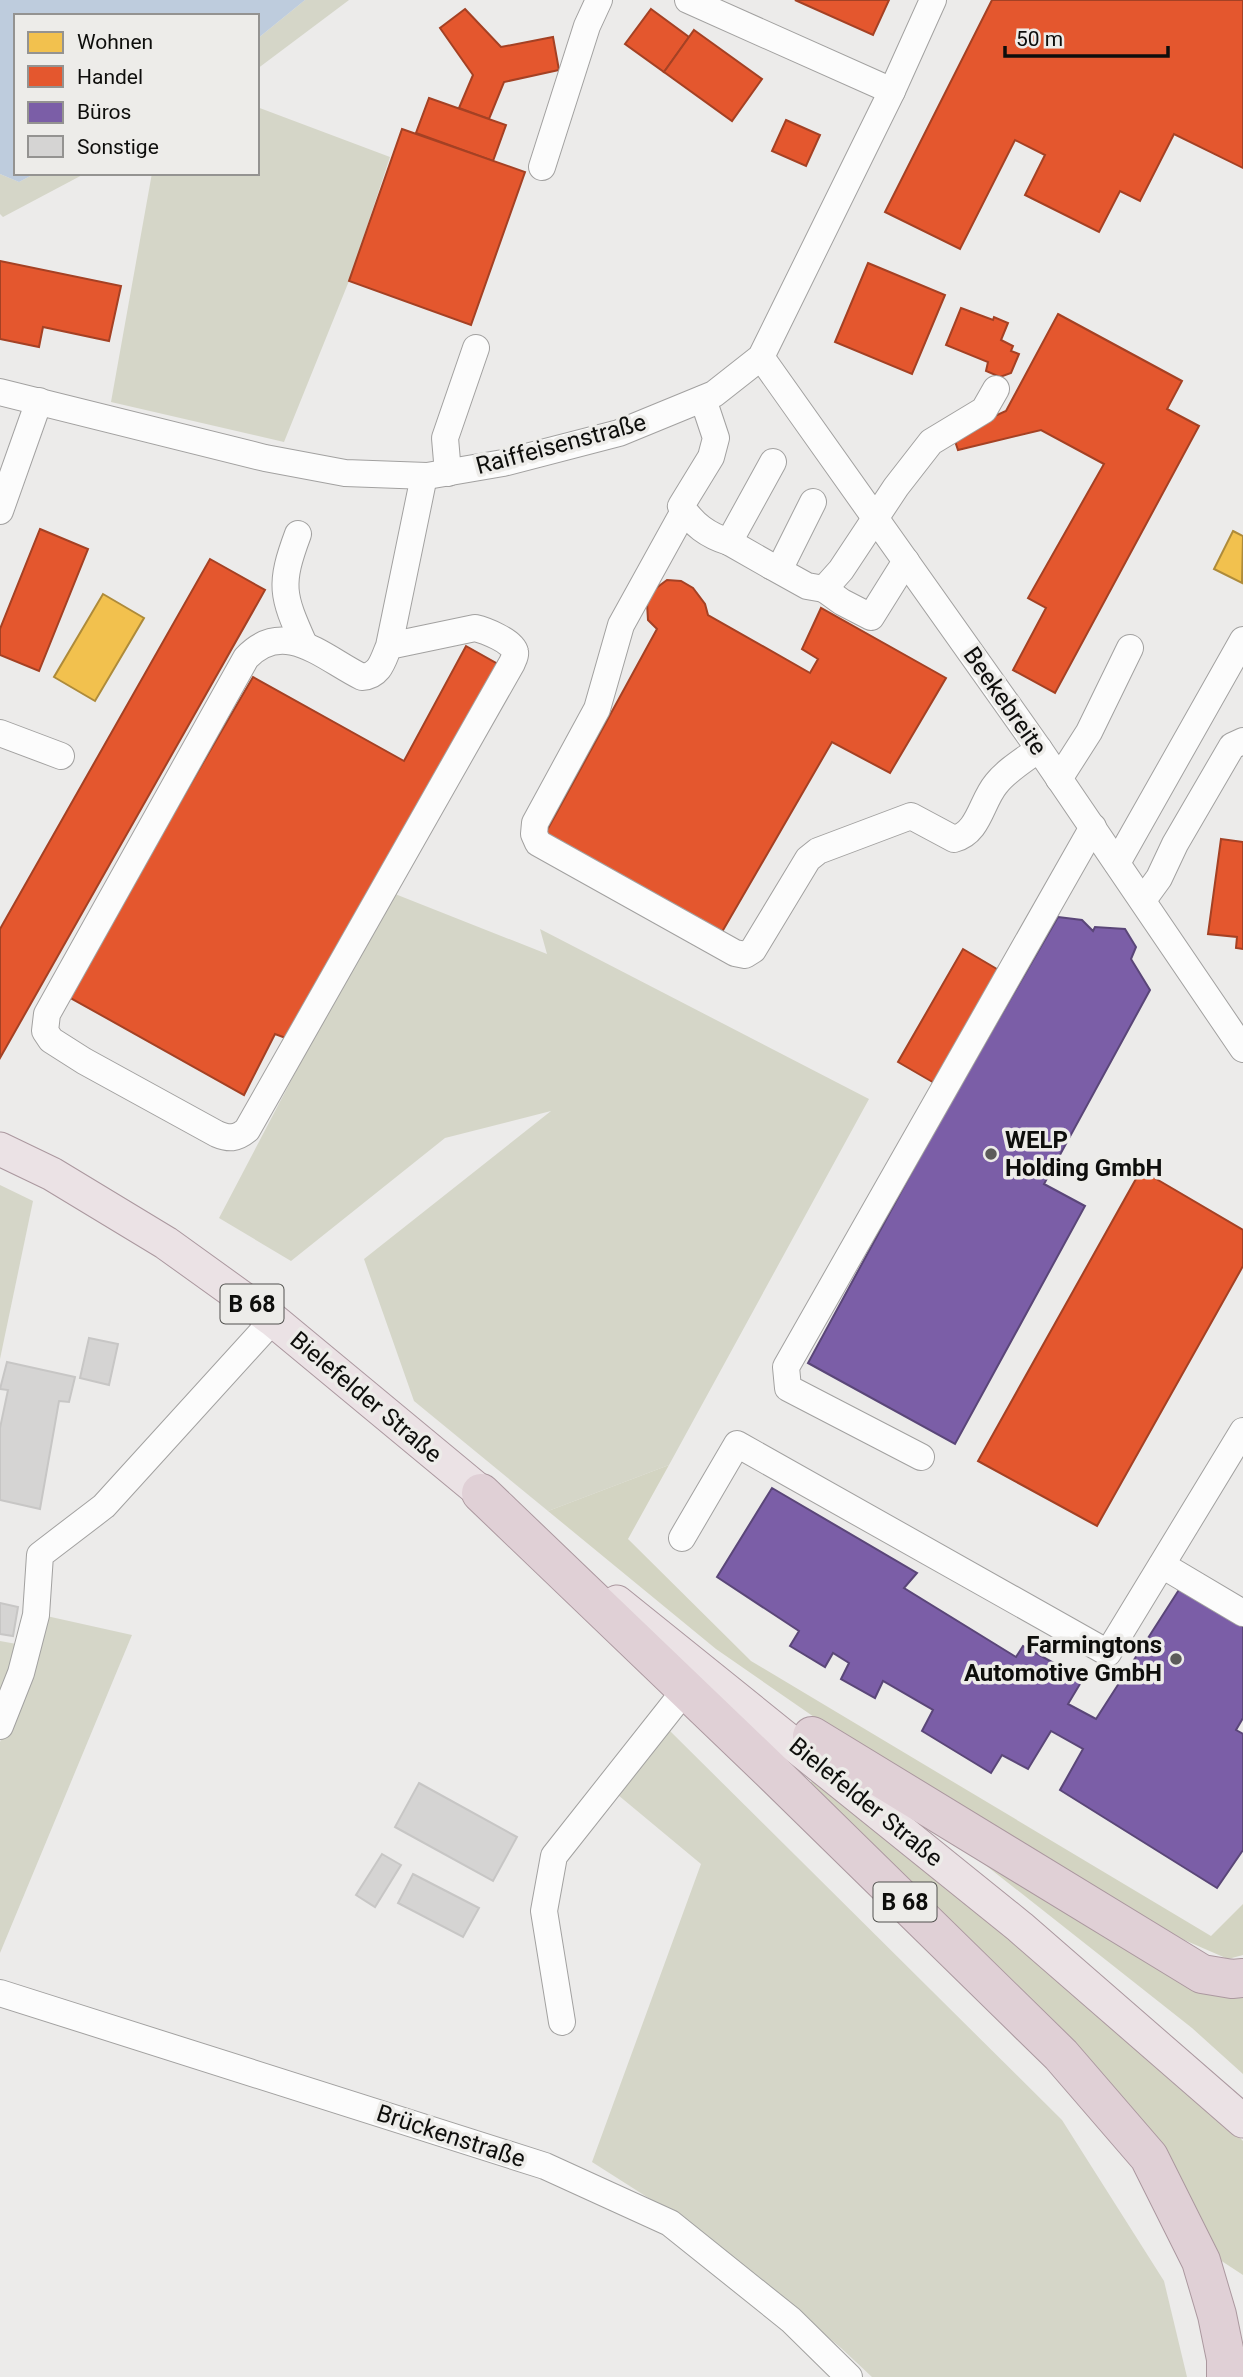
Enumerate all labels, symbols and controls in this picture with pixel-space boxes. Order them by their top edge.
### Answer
legend [14,14,259,175]
scale bar [1005,14,1168,58]
text: 50 m [1016,27,1063,51]
text: Wohnen [77,30,153,54]
text: Handel [77,65,143,89]
text: Büros [77,100,131,124]
text: Sonstige [77,135,159,159]
street label: Raiffeisenstraße [473,408,649,480]
street label: Beekebreite [958,642,1052,760]
place label: WELP Holding GmbH [1005,1126,1162,1182]
marker: WELP Holding GmbH [983,1146,999,1162]
road number: B 68 [220,1284,284,1324]
street label: Bielefelder Straße [285,1326,447,1468]
place label: Farmingtons Automotive GmbH [964,1631,1162,1687]
marker: Farmingtons Automotive GmbH [1168,1651,1184,1667]
street label: Bielefelder Straße [784,1732,948,1872]
road number: B 68 [874,1882,936,1922]
street label: Brückenstraße [373,2099,529,2173]

